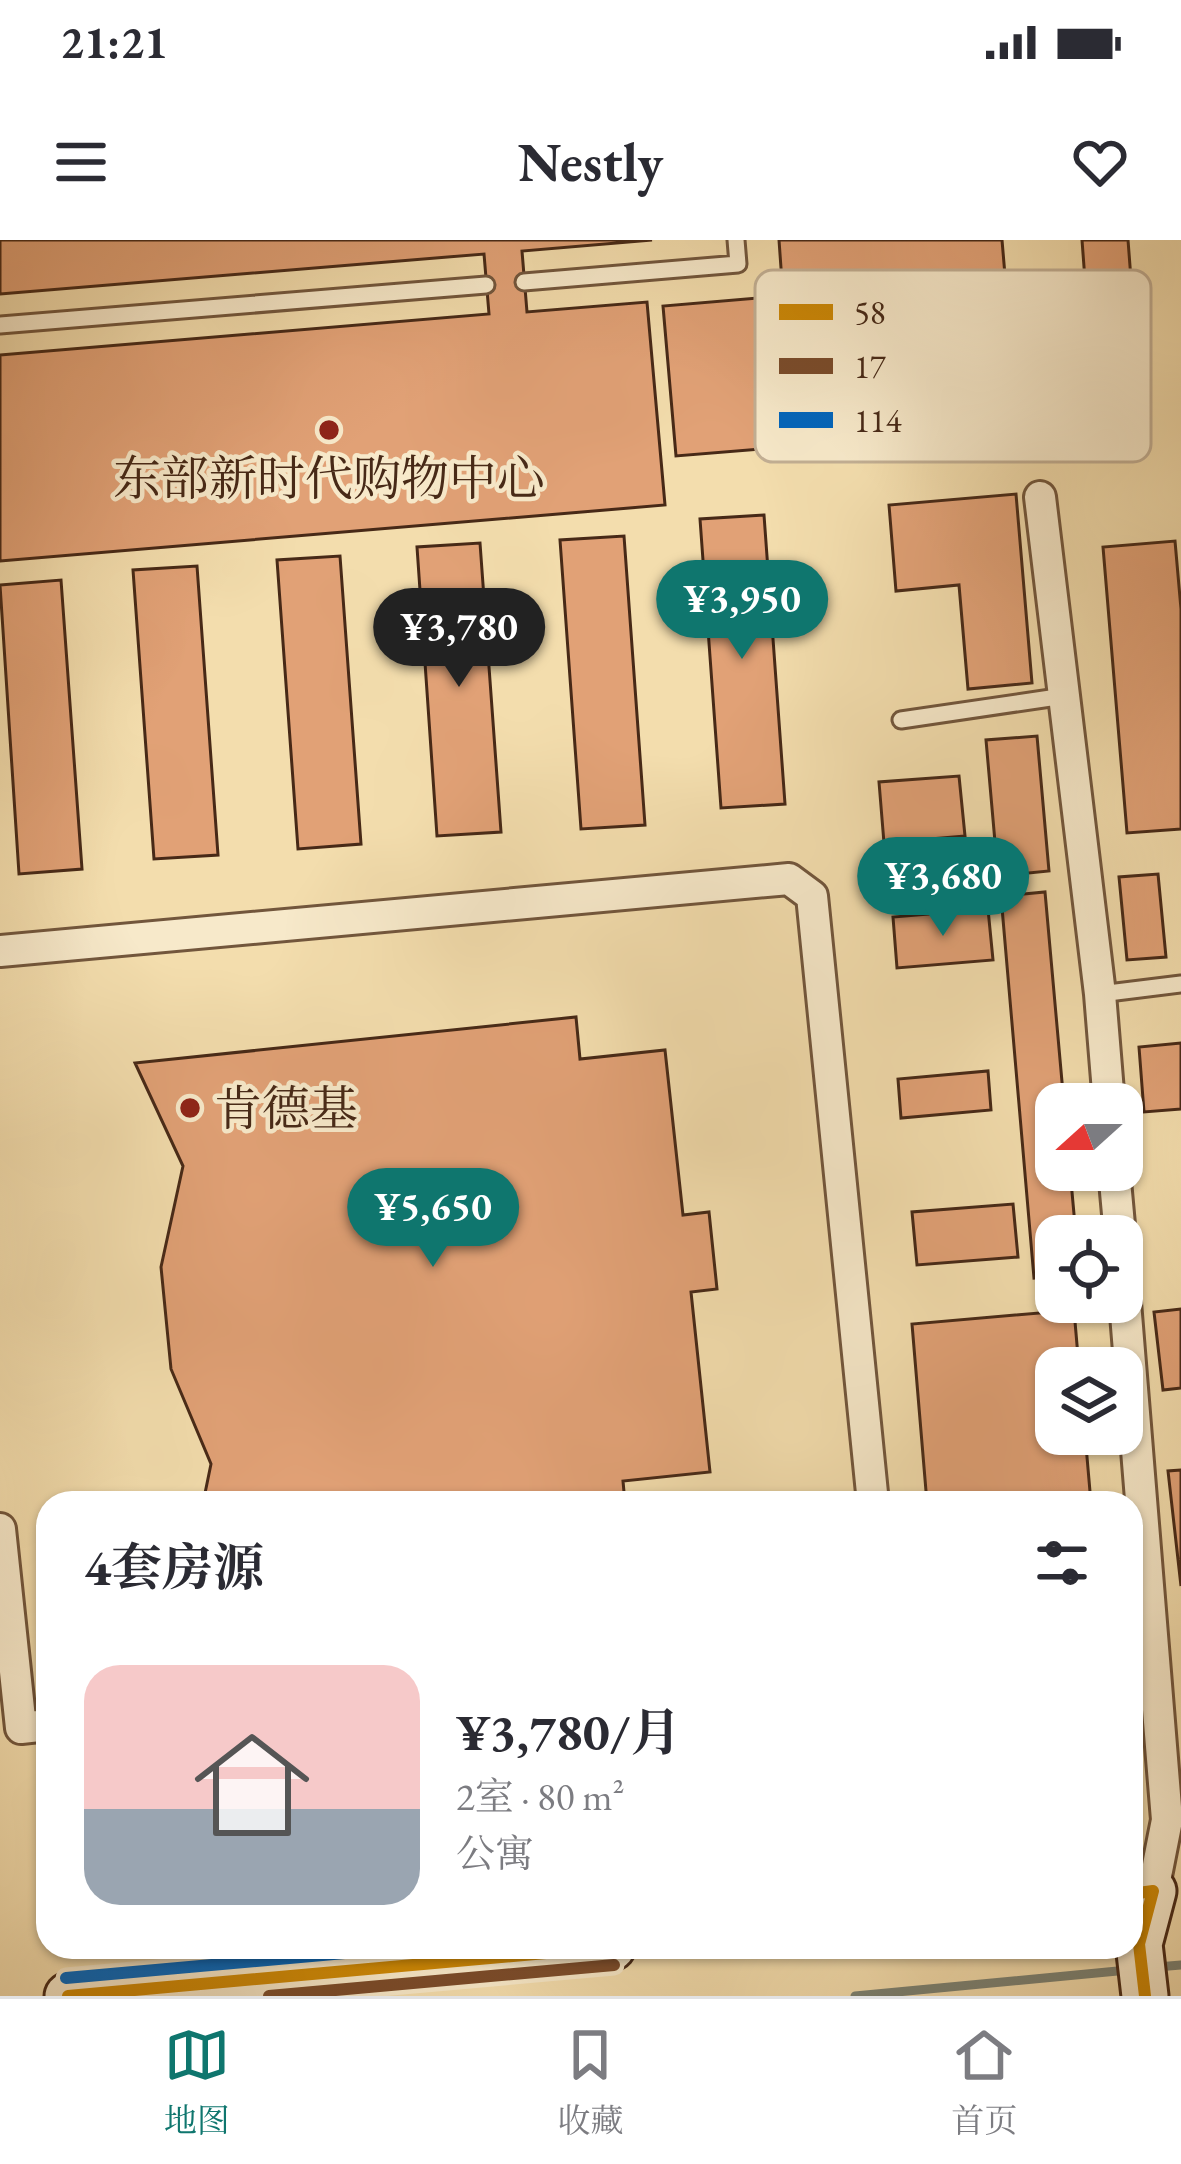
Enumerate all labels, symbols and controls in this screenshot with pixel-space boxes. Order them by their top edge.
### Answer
text: 21:21 [60,13,168,71]
text: Nestly [518,127,663,197]
icon: menu [48,129,114,195]
icon: heart [1067,129,1133,195]
legend [755,270,1151,462]
text: 58 [854,291,886,334]
text: 17 [854,345,886,388]
text: 114 [854,399,902,442]
marker: 东部新时代购物中心 [316,417,342,443]
place label: 东部新时代购物中心 [113,447,545,509]
pin: ¥3,950 [644,560,840,662]
text: ¥3,950 [683,573,801,624]
pin: ¥3,780 [361,588,557,690]
text: ¥3,780 [400,601,518,652]
pin: ¥3,680 [845,837,1041,939]
text: ¥3,680 [884,850,1002,901]
place label: 肯德基 [214,1077,358,1139]
north arrow [1035,1083,1143,1191]
map controls [1035,1083,1143,1455]
marker: 肯德基 [177,1095,203,1121]
pin: ¥5,650 [335,1168,531,1270]
text: ¥5,650 [374,1181,492,1232]
button: locate [1035,1215,1143,1323]
button: layers [1035,1347,1143,1455]
icon: filters [1029,1530,1095,1596]
text: 4套房源 [84,1534,264,1600]
text: ¥3,780/月 [456,1699,682,1765]
icon: home [180,1713,324,1857]
text: 2室 · 80 m² [456,1771,624,1822]
text: 公寓 [456,1828,534,1879]
tab: 地图 [164,2022,230,2142]
tab: 收藏 [557,2022,623,2142]
tab: 首页 [951,2022,1017,2142]

